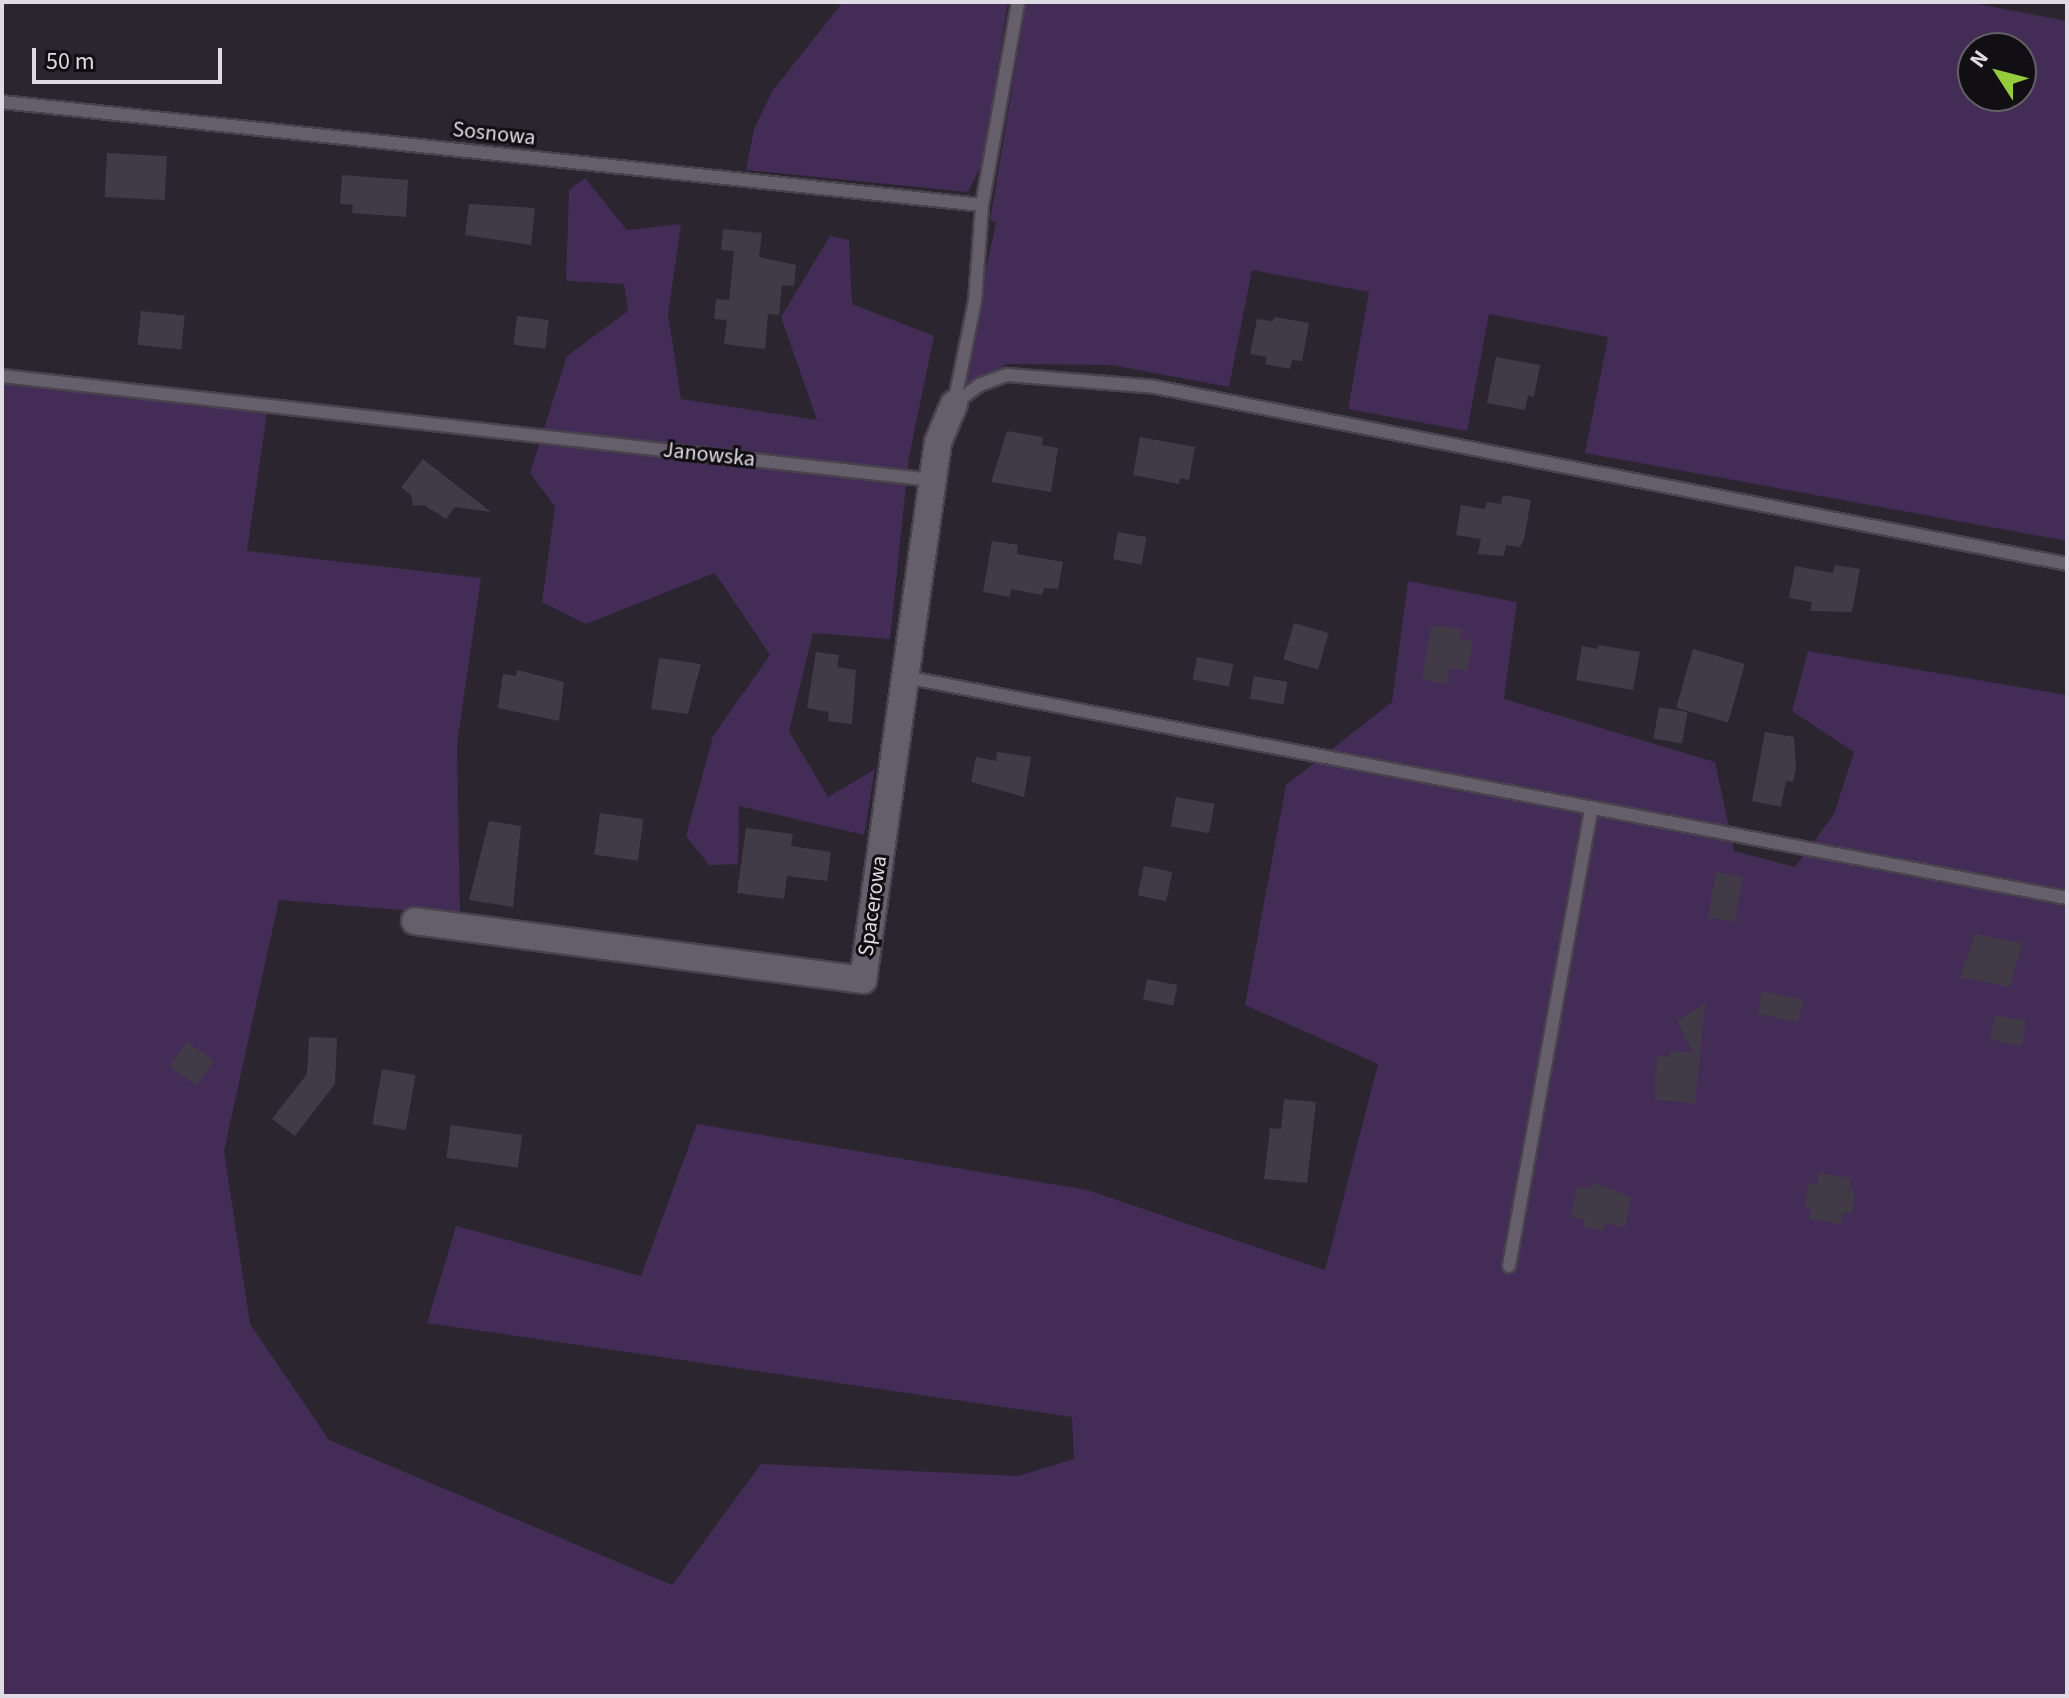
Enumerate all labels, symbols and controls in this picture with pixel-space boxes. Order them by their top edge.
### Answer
scale bar [36,32,226,82]
north arrow [1957,32,2037,112]
text: 50 m [46,44,95,79]
text: N [1962,44,1996,74]
street label: Sosnowa [451,117,537,151]
street label: Janowska [662,437,756,473]
street label: Spacerowa [853,854,893,958]

